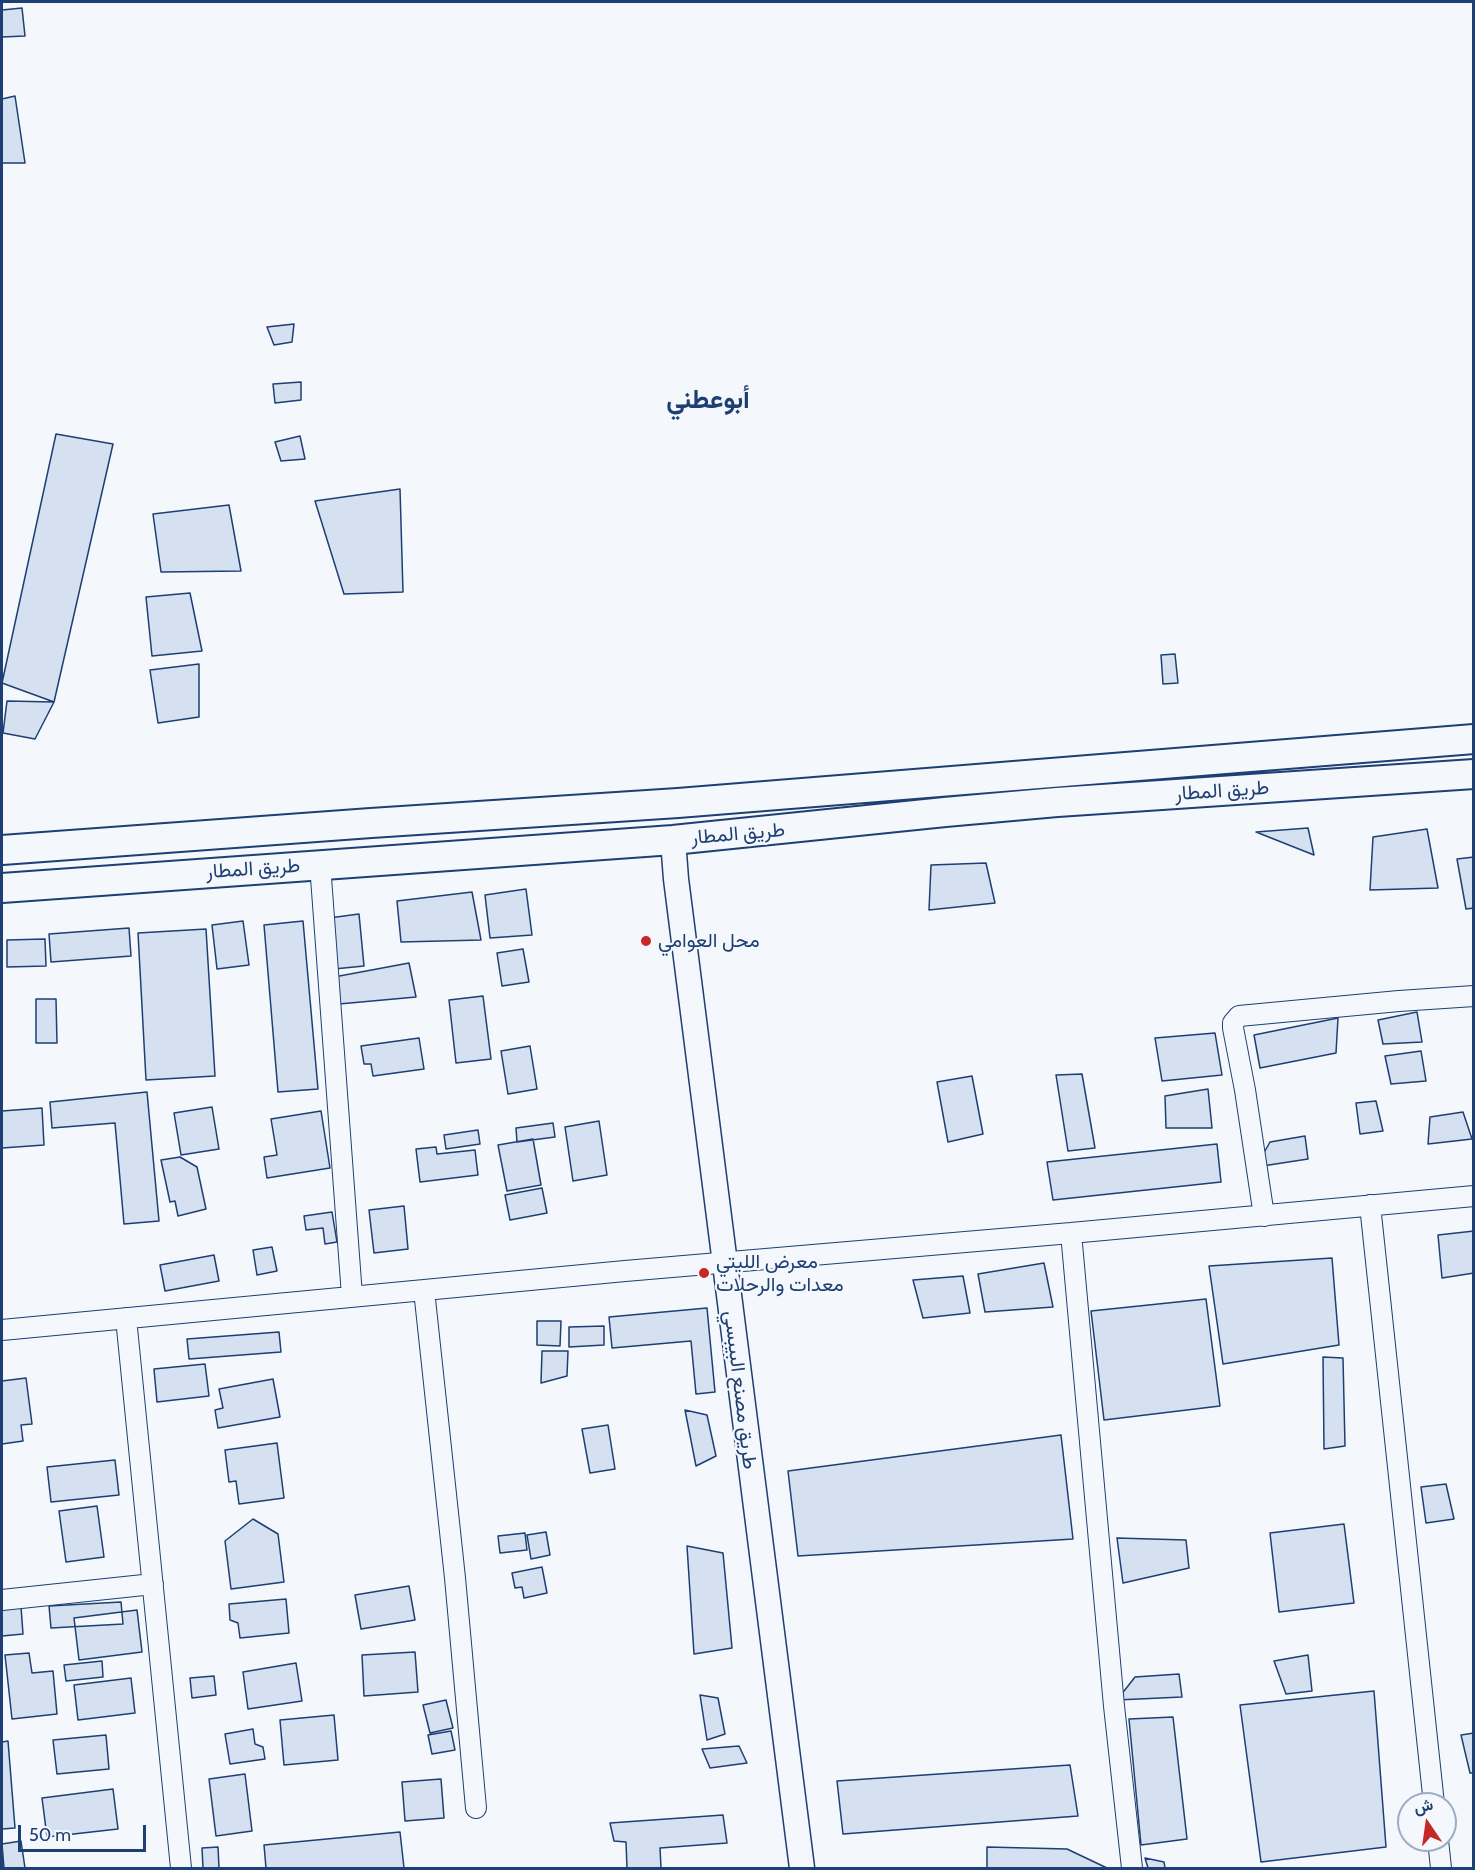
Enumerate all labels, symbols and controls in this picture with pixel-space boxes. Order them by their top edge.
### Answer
district label: أبوعطني [666,384,750,416]
street label: طريق المطار [1174,776,1270,806]
street label: طريق المطار [690,818,786,850]
street label: طريق المطار [205,854,301,884]
place label: محل العوامي [658,929,760,953]
marker: محل العوامي [639,934,653,948]
place label: معرض الليتي معدات والرحلات [716,1250,844,1297]
marker: معرض الليتي معدات والرحلات [697,1266,711,1280]
street label: طريق مصنع البيبسي [718,1309,762,1471]
north arrow [1397,1792,1457,1852]
text: ش [1412,1795,1435,1817]
scale bar [21,1813,148,1851]
text: 50 m [29,1824,71,1846]

